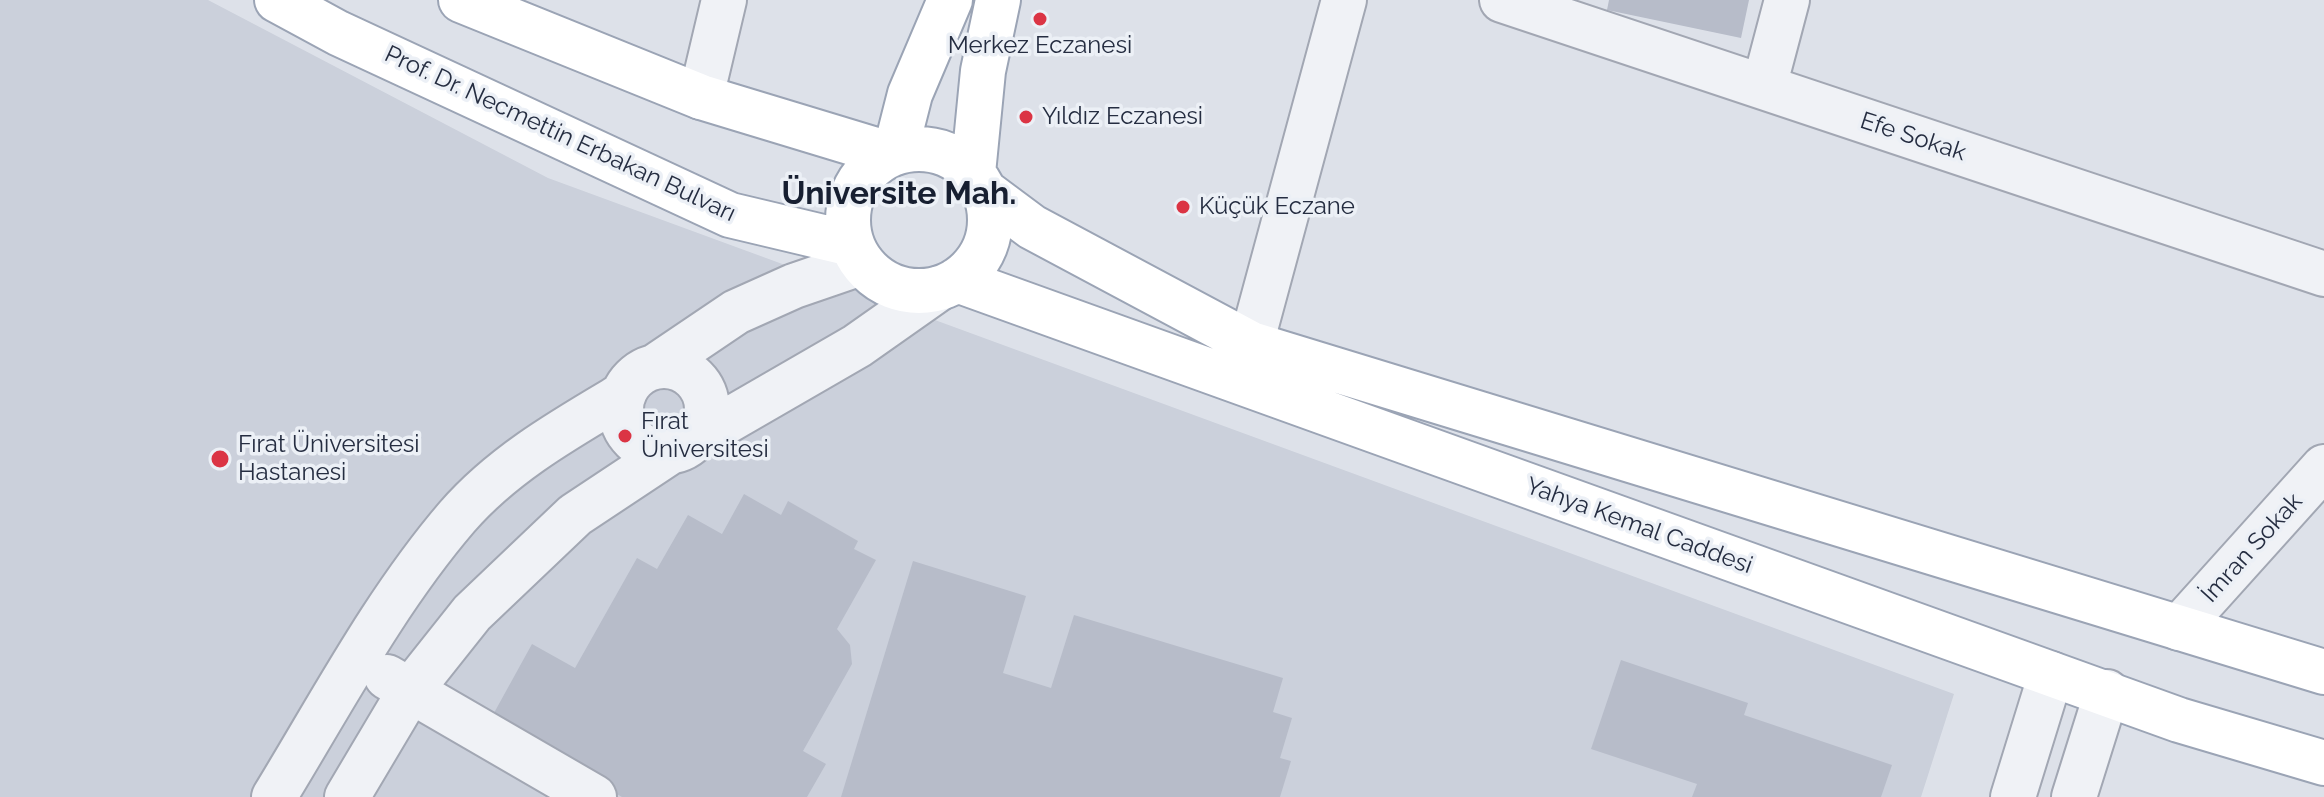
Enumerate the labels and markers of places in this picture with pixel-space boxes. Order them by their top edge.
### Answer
marker: Merkez Eczanesi [1031,10,1049,28]
place label: Merkez Eczanesi [948,32,1132,60]
place label: Yıldız Eczanesi [1042,103,1203,131]
marker: Yıldız Eczanesi [1017,108,1035,126]
place label: Küçük Eczane [1199,193,1355,221]
marker: Küçük Eczane [1174,198,1192,216]
place label: Fırat Üniversitesi [641,408,769,464]
marker: Fırat Üniversitesi [616,427,634,445]
place label: Fırat Üniversitesi Hastanesi [238,431,420,487]
marker: Fırat Üniversitesi Hastanesi [209,448,231,470]

